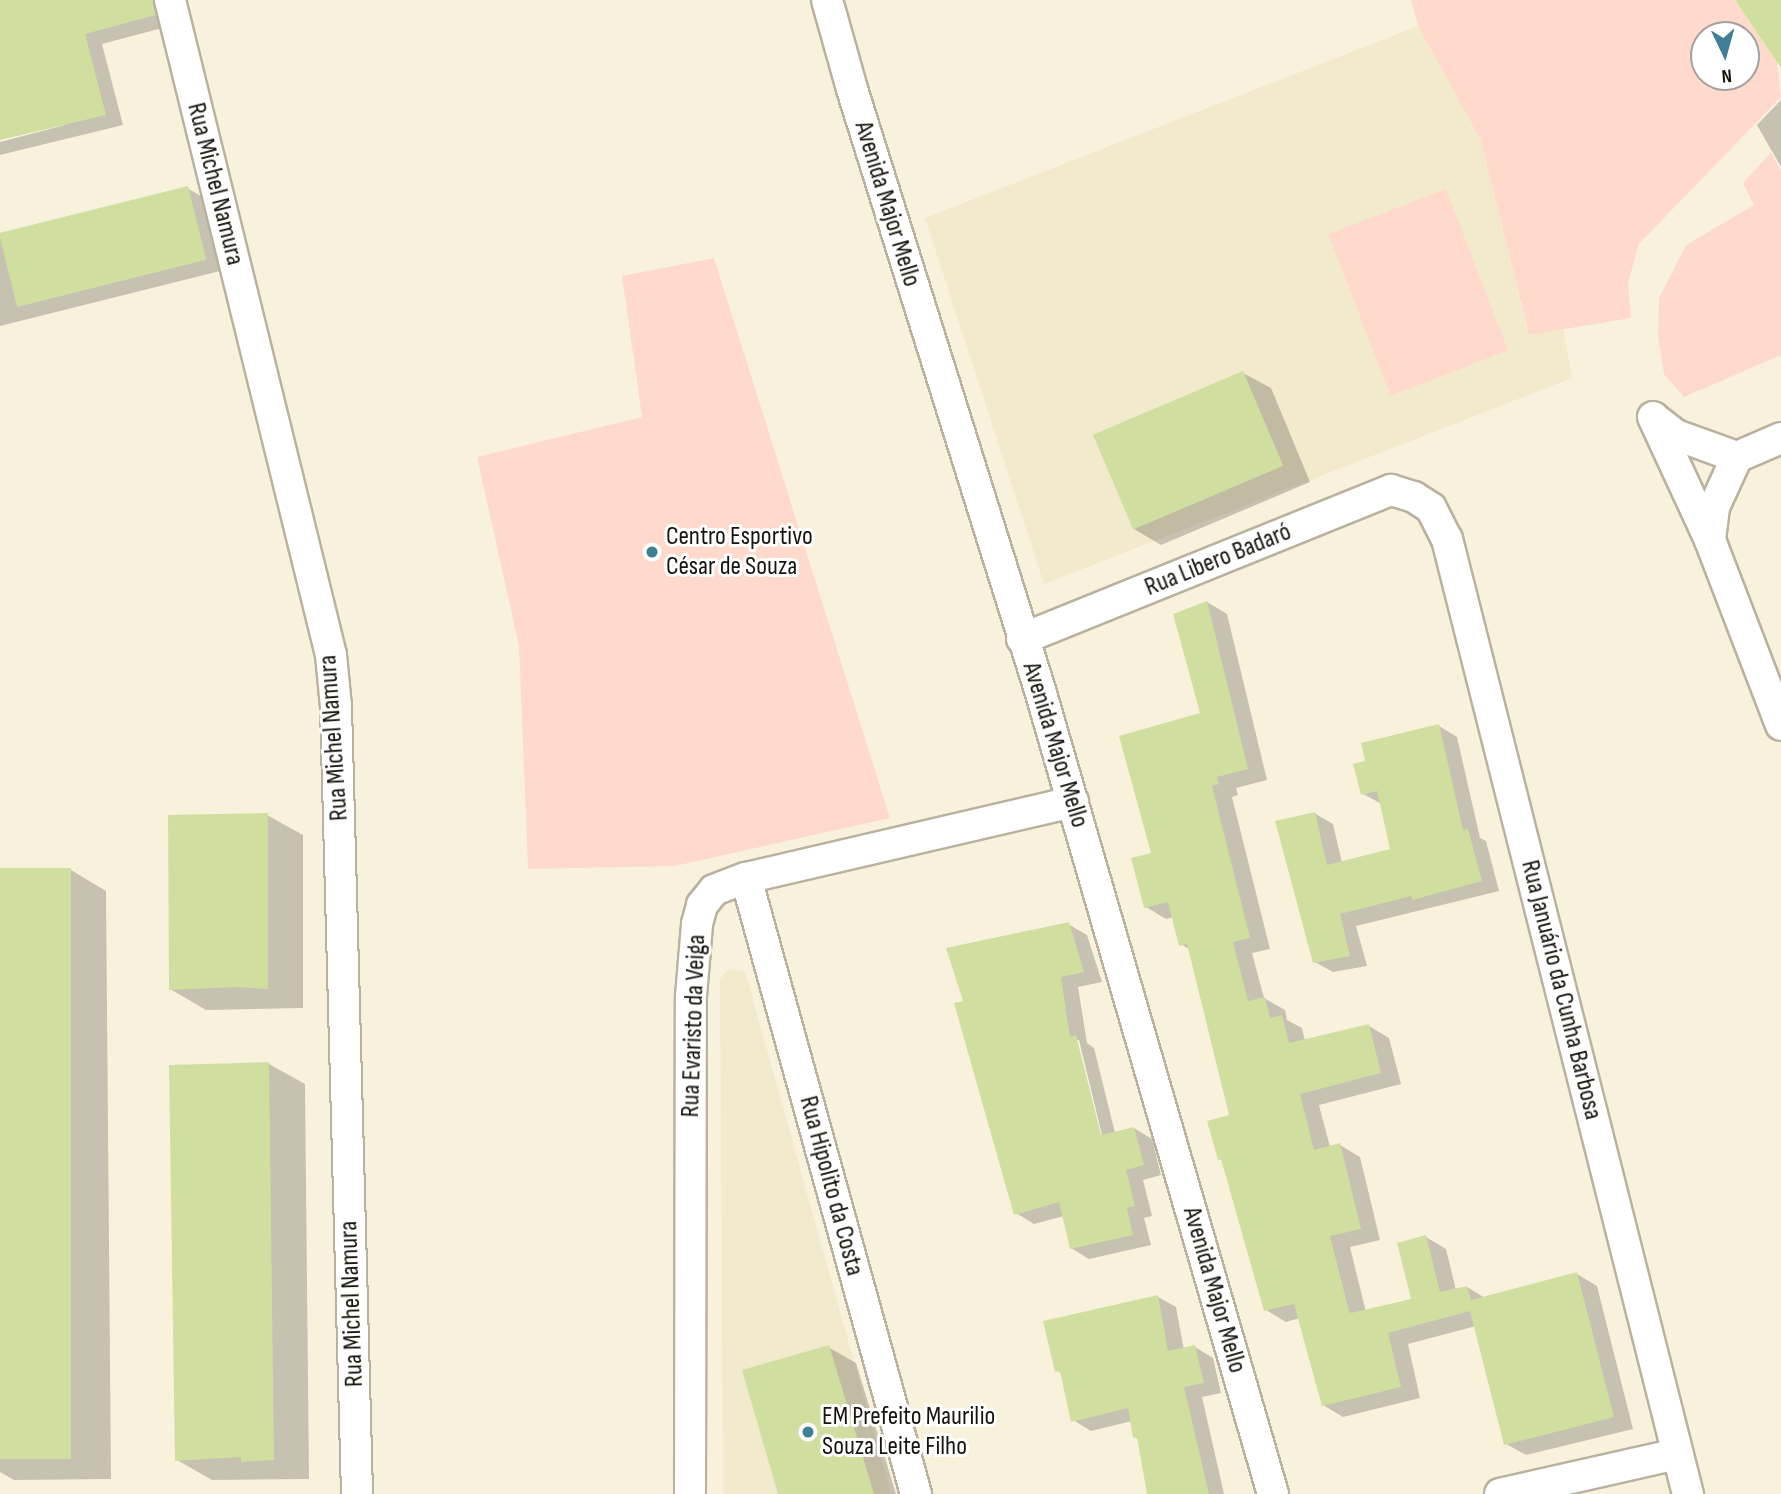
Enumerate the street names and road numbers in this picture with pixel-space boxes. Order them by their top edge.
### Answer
street label: Rua Michel Namura [180,100,250,268]
street label: Avenida Major Mello [847,118,927,290]
street label: Rua Libero Badaró [1140,516,1296,604]
street label: Rua Michel Namura [313,654,355,822]
street label: Avenida Major Mello [1015,659,1095,831]
street label: Rua Januário da Cunha Barbosa [1514,857,1608,1123]
street label: Rua Evaristo da Veiga [675,934,713,1118]
street label: Rua Hipolito da Costa [792,1093,870,1279]
street label: Avenida Major Mello [1175,1204,1253,1376]
street label: Rua Michel Namura [334,1220,370,1388]

